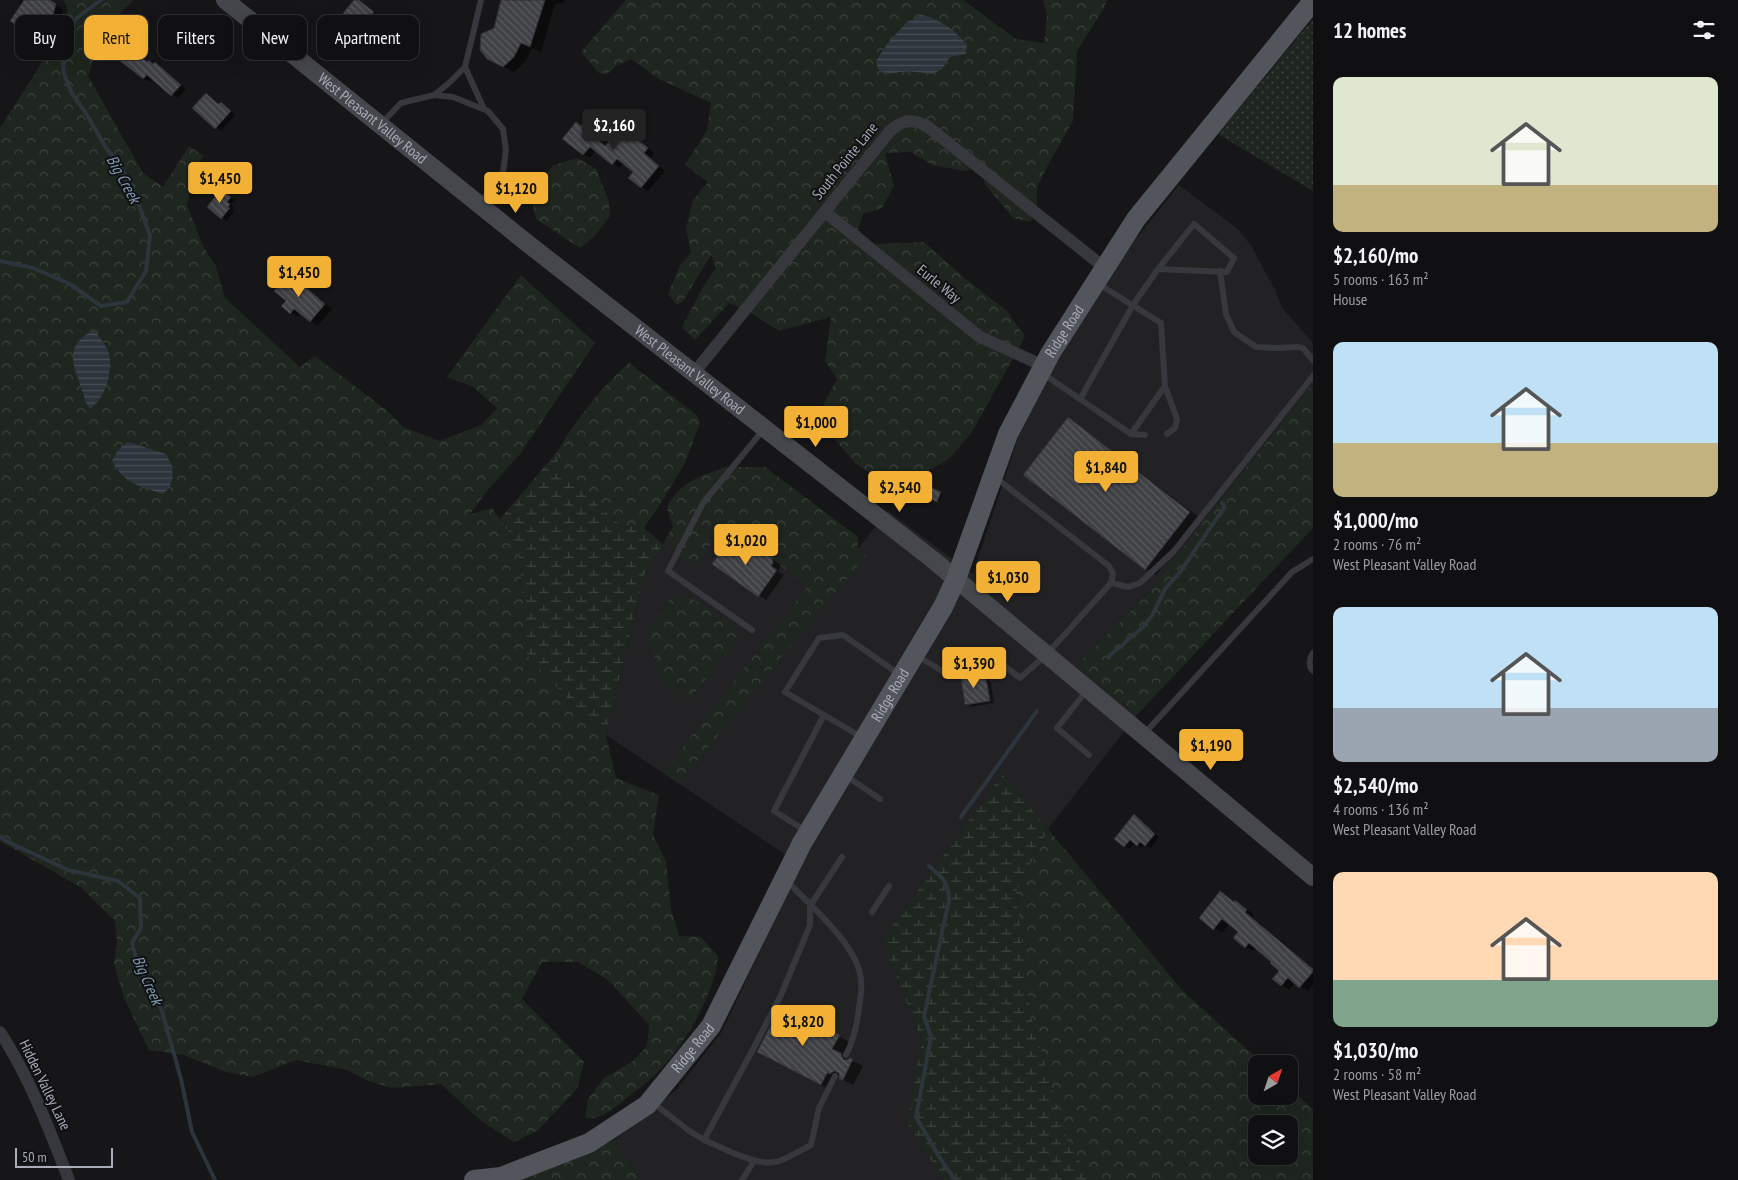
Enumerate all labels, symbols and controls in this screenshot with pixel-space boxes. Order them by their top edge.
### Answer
chip: Buy [15,15,74,60]
chip: Rent [84,15,148,60]
chip: Filters [158,15,233,60]
chip: New [243,15,307,60]
chip: Apartment [317,15,419,60]
icon: filters [1690,16,1718,44]
text: 12 homes [1333,17,1406,44]
street label: West Pleasant Valley Road [314,68,431,168]
pin: $2,160 [573,108,655,151]
icon: home [1481,109,1571,199]
text: $2,160 [593,115,635,135]
street label: South Pointe Lane [808,118,882,203]
water label: Big Creek [103,151,146,208]
pin: $1,450 [179,162,261,204]
text: $1,450 [199,168,241,188]
pin: $1,120 [475,172,557,214]
text: $1,120 [495,178,537,198]
text: $2,160/mo [1333,242,1418,269]
pin: $1,450 [258,256,340,298]
street label: Eurle Way [914,260,965,307]
text: $1,450 [278,262,320,282]
text: 5 rooms · 163 m² [1333,269,1429,289]
text: House [1333,289,1367,309]
street label: Ridge Road [1040,301,1088,361]
street label: West Pleasant Valley Road [631,321,749,418]
icon: home [1481,374,1571,464]
pin: $1,000 [775,406,857,448]
text: $1,000 [795,412,837,432]
pin: $1,840 [1065,450,1147,493]
text: $1,840 [1085,457,1127,477]
pin: $2,540 [859,470,941,513]
text: $2,540 [879,477,921,497]
text: $1,000/mo [1333,507,1418,534]
pin: $1,020 [705,524,787,566]
text: $1,020 [725,530,767,550]
text: 2 rooms · 76 m² [1333,534,1421,554]
text: West Pleasant Valley Road [1333,554,1476,574]
pin: $1,030 [967,560,1049,603]
text: $1,030 [987,567,1029,587]
icon: home [1481,639,1571,729]
pin: $1,390 [933,646,1015,689]
text: $1,390 [953,653,995,673]
street label: Ridge Road [867,665,913,725]
pin: $1,190 [1170,728,1252,771]
text: $1,190 [1190,735,1232,755]
text: $2,540/mo [1333,772,1418,799]
text: 4 rooms · 136 m² [1333,799,1429,819]
text: West Pleasant Valley Road [1333,819,1476,839]
icon: home [1481,904,1571,994]
water label: Big Creek [128,952,168,1010]
pin: $1,820 [762,1004,844,1047]
text: $1,820 [782,1011,824,1031]
street label: Ridge Road [667,1019,718,1077]
street label: Hidden Valley Lane [15,1036,76,1133]
text: $1,030/mo [1333,1037,1418,1064]
north arrow [1248,1055,1298,1105]
map controls [1248,1055,1298,1165]
text: 2 rooms · 58 m² [1333,1064,1421,1084]
text: West Pleasant Valley Road [1333,1084,1476,1104]
button: layers [1248,1115,1298,1165]
scale bar [15,1145,112,1168]
text: 50 m [22,1148,47,1166]

